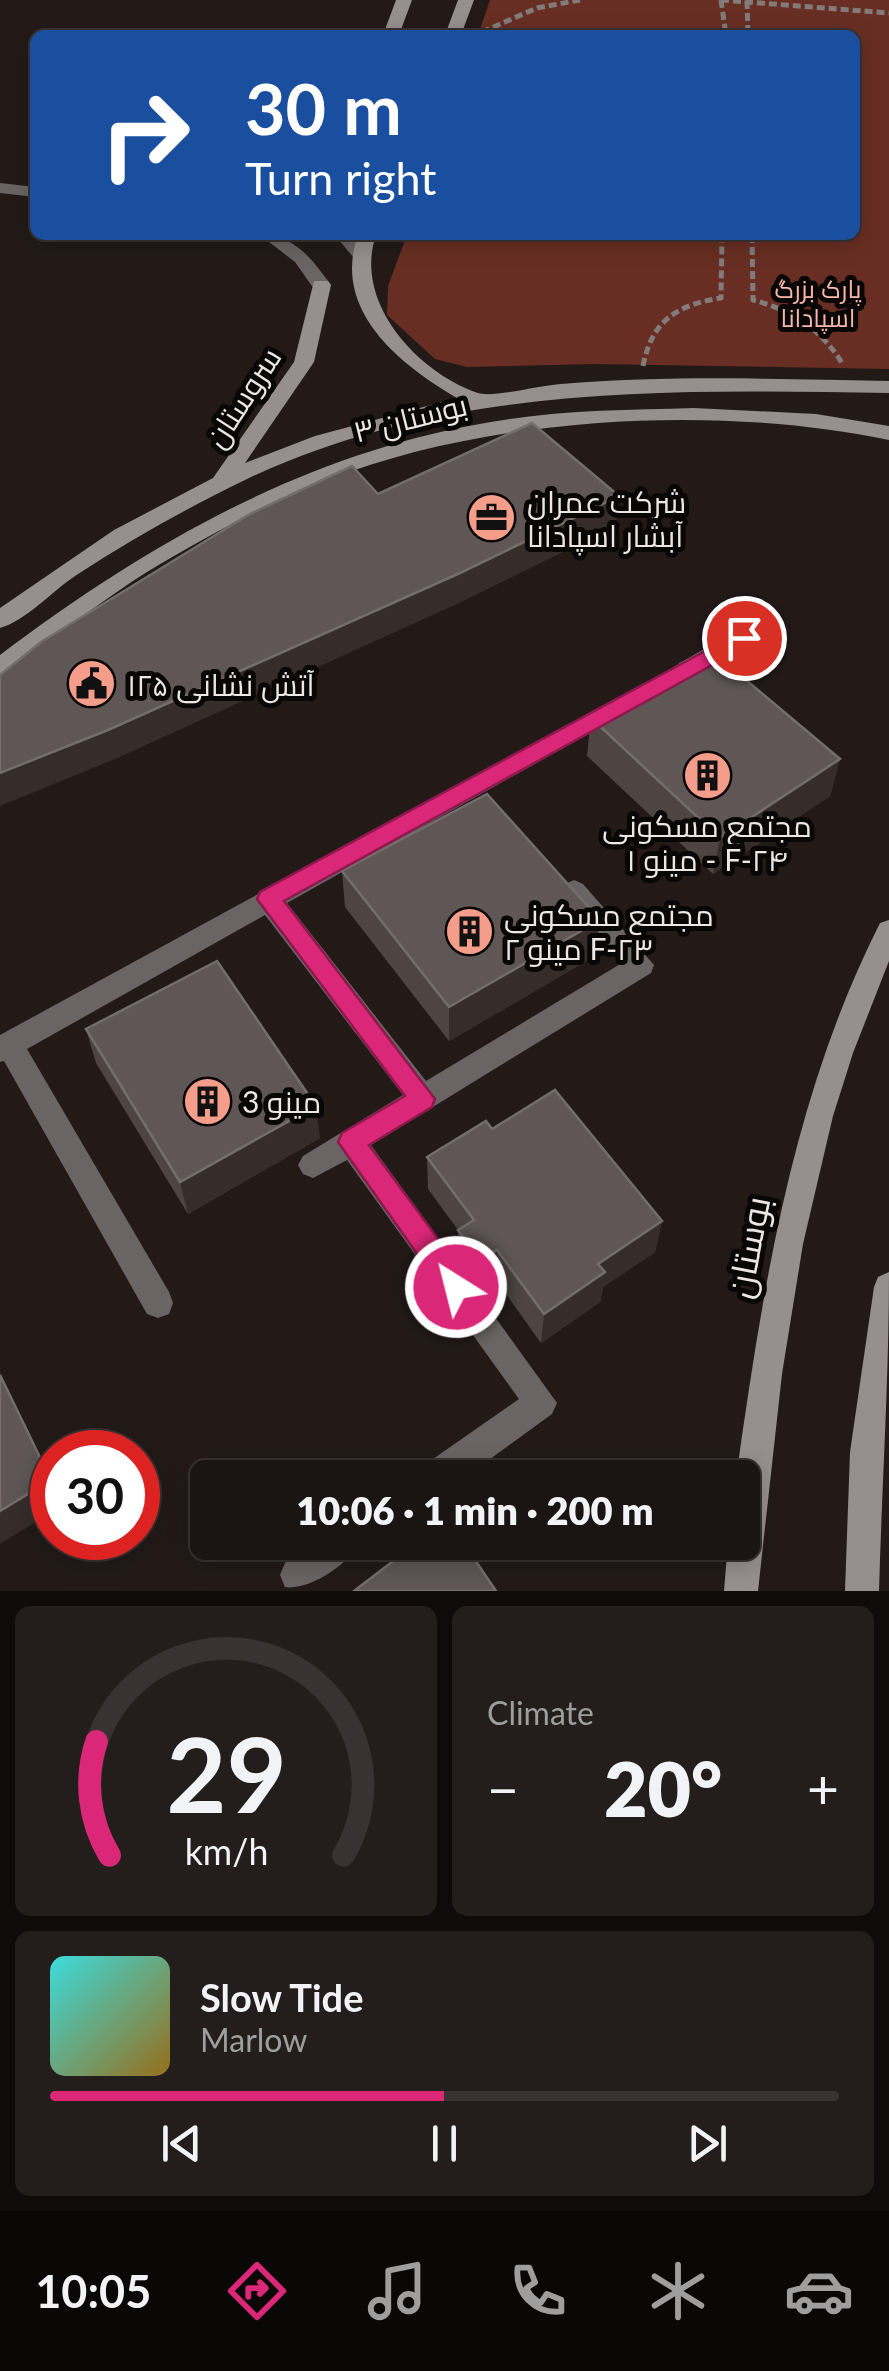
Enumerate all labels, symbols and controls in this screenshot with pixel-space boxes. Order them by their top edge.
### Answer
text: 30 m [245,66,402,150]
icon: right [80,70,210,200]
text: Turn right [245,151,436,205]
park label: پارک بزرگ اسپادانا [775,273,862,334]
street label: سروستان [196,340,288,454]
street label: بوستان ۳ [349,386,471,449]
place label: شرکت عمران آبشار اسپادانا [527,483,686,556]
office icon: شرکت عمران آبشار اسپادانا [466,492,518,544]
pin [702,596,787,681]
icon: arrive [717,611,772,666]
public building icon: آتش نشانی ۱۲۵ [66,658,118,710]
place label: آتش نشانی ۱۲۵ [127,666,315,704]
building icon: مجتمع مسکونی مینو ۱ - F-۲۴ [681,750,733,802]
place label: مجتمع مسکونی مینو ۱ - F-۲۴ [602,807,812,878]
place label: مجتمع مسکونی مینو ۲ F-۲۳ [504,896,714,967]
building icon: مجتمع مسکونی مینو ۲ F-۲۳ [443,905,495,957]
building icon: مینو 3 [181,1075,233,1127]
place label: مینو 3 [242,1083,321,1120]
street label: بوستان [717,1193,779,1302]
position arrow [404,1235,508,1339]
speed limit sign: 30 [30,1430,160,1560]
text: 10:06 · 1 min · 200 m [296,1487,654,1533]
text: Climate [487,1693,594,1732]
text: 29 [166,1710,286,1835]
text: 20° [604,1743,722,1833]
text: − [487,1755,519,1821]
text: + [807,1755,839,1821]
text: km/h [184,1830,268,1873]
text: Slow Tide [200,1974,363,2020]
text: Marlow [200,2020,307,2059]
icon: previous [154,2116,209,2171]
icon: pause [417,2116,472,2171]
icon: next [680,2116,735,2171]
icon: directions [222,2256,292,2326]
icon: music [362,2256,432,2326]
icon: phone [503,2256,573,2326]
icon: climate [643,2256,713,2326]
icon: car [784,2256,854,2326]
text: 10:05 [35,2264,151,2318]

